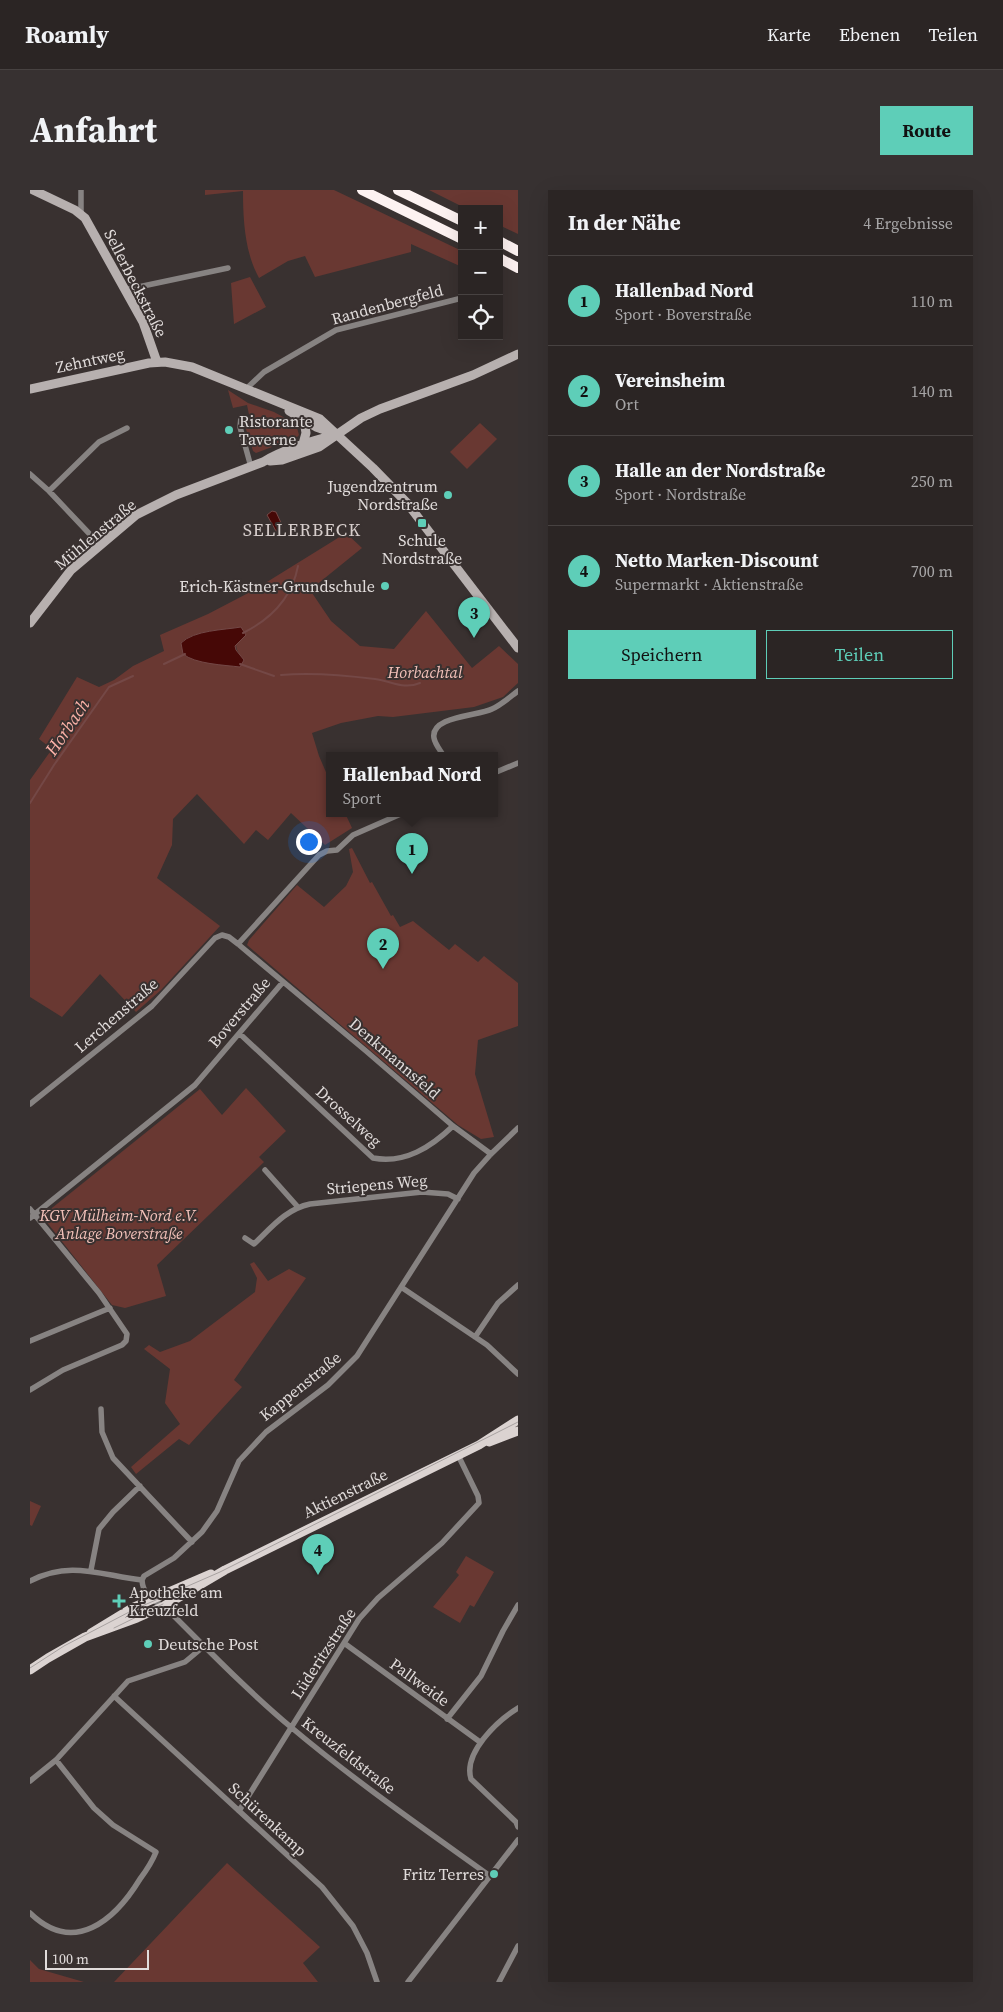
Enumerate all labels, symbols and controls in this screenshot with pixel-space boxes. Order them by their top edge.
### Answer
text: Roamly [25,18,109,51]
text: Karte [767,22,811,47]
text: Ebenen [839,22,900,47]
text: Teilen [928,22,978,47]
text: Anfahrt [30,106,157,154]
button: Route [880,106,973,155]
map controls [458,205,503,340]
button: + [458,205,503,250]
text: In der Nähe [568,208,681,237]
text: 4 Ergebnisse [863,212,953,234]
street label: Sellerbeckstraße [99,225,173,341]
button: − [458,250,503,295]
text: Hallenbad Nord [615,277,754,303]
street label: Randenbergfeld [329,279,445,329]
text: 1 [580,290,588,312]
text: 110 m [911,290,953,312]
button: locate [458,295,503,340]
text: Sport · Boverstraße [615,303,752,325]
street label: Zehntweg [54,342,126,378]
text: Vereinsheim [615,367,725,393]
text: 2 [580,380,588,402]
text: 140 m [911,380,953,402]
text: Ort [615,393,639,415]
place label: Ristorante Taverne [239,410,313,450]
marker: Ristorante Taverne [223,424,235,436]
text: Halle an der Nordstraße [615,457,825,483]
text: 3 [580,470,588,492]
text: 250 m [911,470,953,492]
place label: Jugendzentrum Nordstraße [326,475,438,515]
text: Sport · Nordstraße [615,483,746,505]
marker: Jugendzentrum Nordstraße [442,489,454,501]
street label: Mühlenstraße [50,493,140,575]
district label: SELLERBECK [243,517,361,542]
marker: Schule Nordstraße [416,517,428,529]
place label: Schule Nordstraße [382,529,462,569]
text: Netto Marken-Discount [615,547,819,573]
text: 4 [580,560,588,582]
text: 700 m [911,560,953,582]
text: Supermarkt · Aktienstraße [615,573,803,595]
place label: Erich-Kästner-Grundschule [179,575,375,597]
marker: Erich-Kästner-Grundschule [379,580,391,592]
pin: 3 [458,597,490,638]
button: Speichern [568,630,756,679]
button: Teilen [766,630,953,679]
park label: Horbachtal [387,661,463,683]
water label: Horbach [38,693,95,761]
popup [326,752,498,817]
text: Hallenbad Nord [343,761,481,787]
text: Sport [343,787,381,809]
your location [296,829,322,855]
pin: 1 [396,833,428,874]
pin: 2 [367,928,399,969]
street label: Boverstraße [203,972,275,1052]
street label: Lerchenstraße [70,973,162,1057]
street label: Denkmannsfeld [345,1012,445,1104]
street label: Drosselweg [311,1081,387,1151]
street label: Striepens Weg [326,1169,428,1199]
park label: KGV Mülheim-Nord e.V. Anlage Boverstraße [39,1204,198,1244]
street label: Kappenstraße [255,1346,345,1426]
street label: Aktienstraße [299,1463,391,1523]
pin: 4 [302,1534,334,1575]
place label: Apotheke am Kreuzfeld [129,1581,223,1621]
marker: Apotheke am Kreuzfeld [113,1595,125,1607]
street label: Lüderitzstraße [285,1603,361,1703]
place label: Deutsche Post [158,1633,259,1655]
marker: Deutsche Post [142,1638,154,1650]
street label: Pallweide [386,1653,454,1711]
street label: Kreuzfeldstraße [297,1711,401,1799]
street label: Schürenkamp [224,1777,312,1861]
place label: Fritz Terres [402,1863,484,1885]
marker: Fritz Terres [488,1868,500,1880]
scale bar [45,1947,149,1970]
text: 100 m [52,1949,89,1969]

